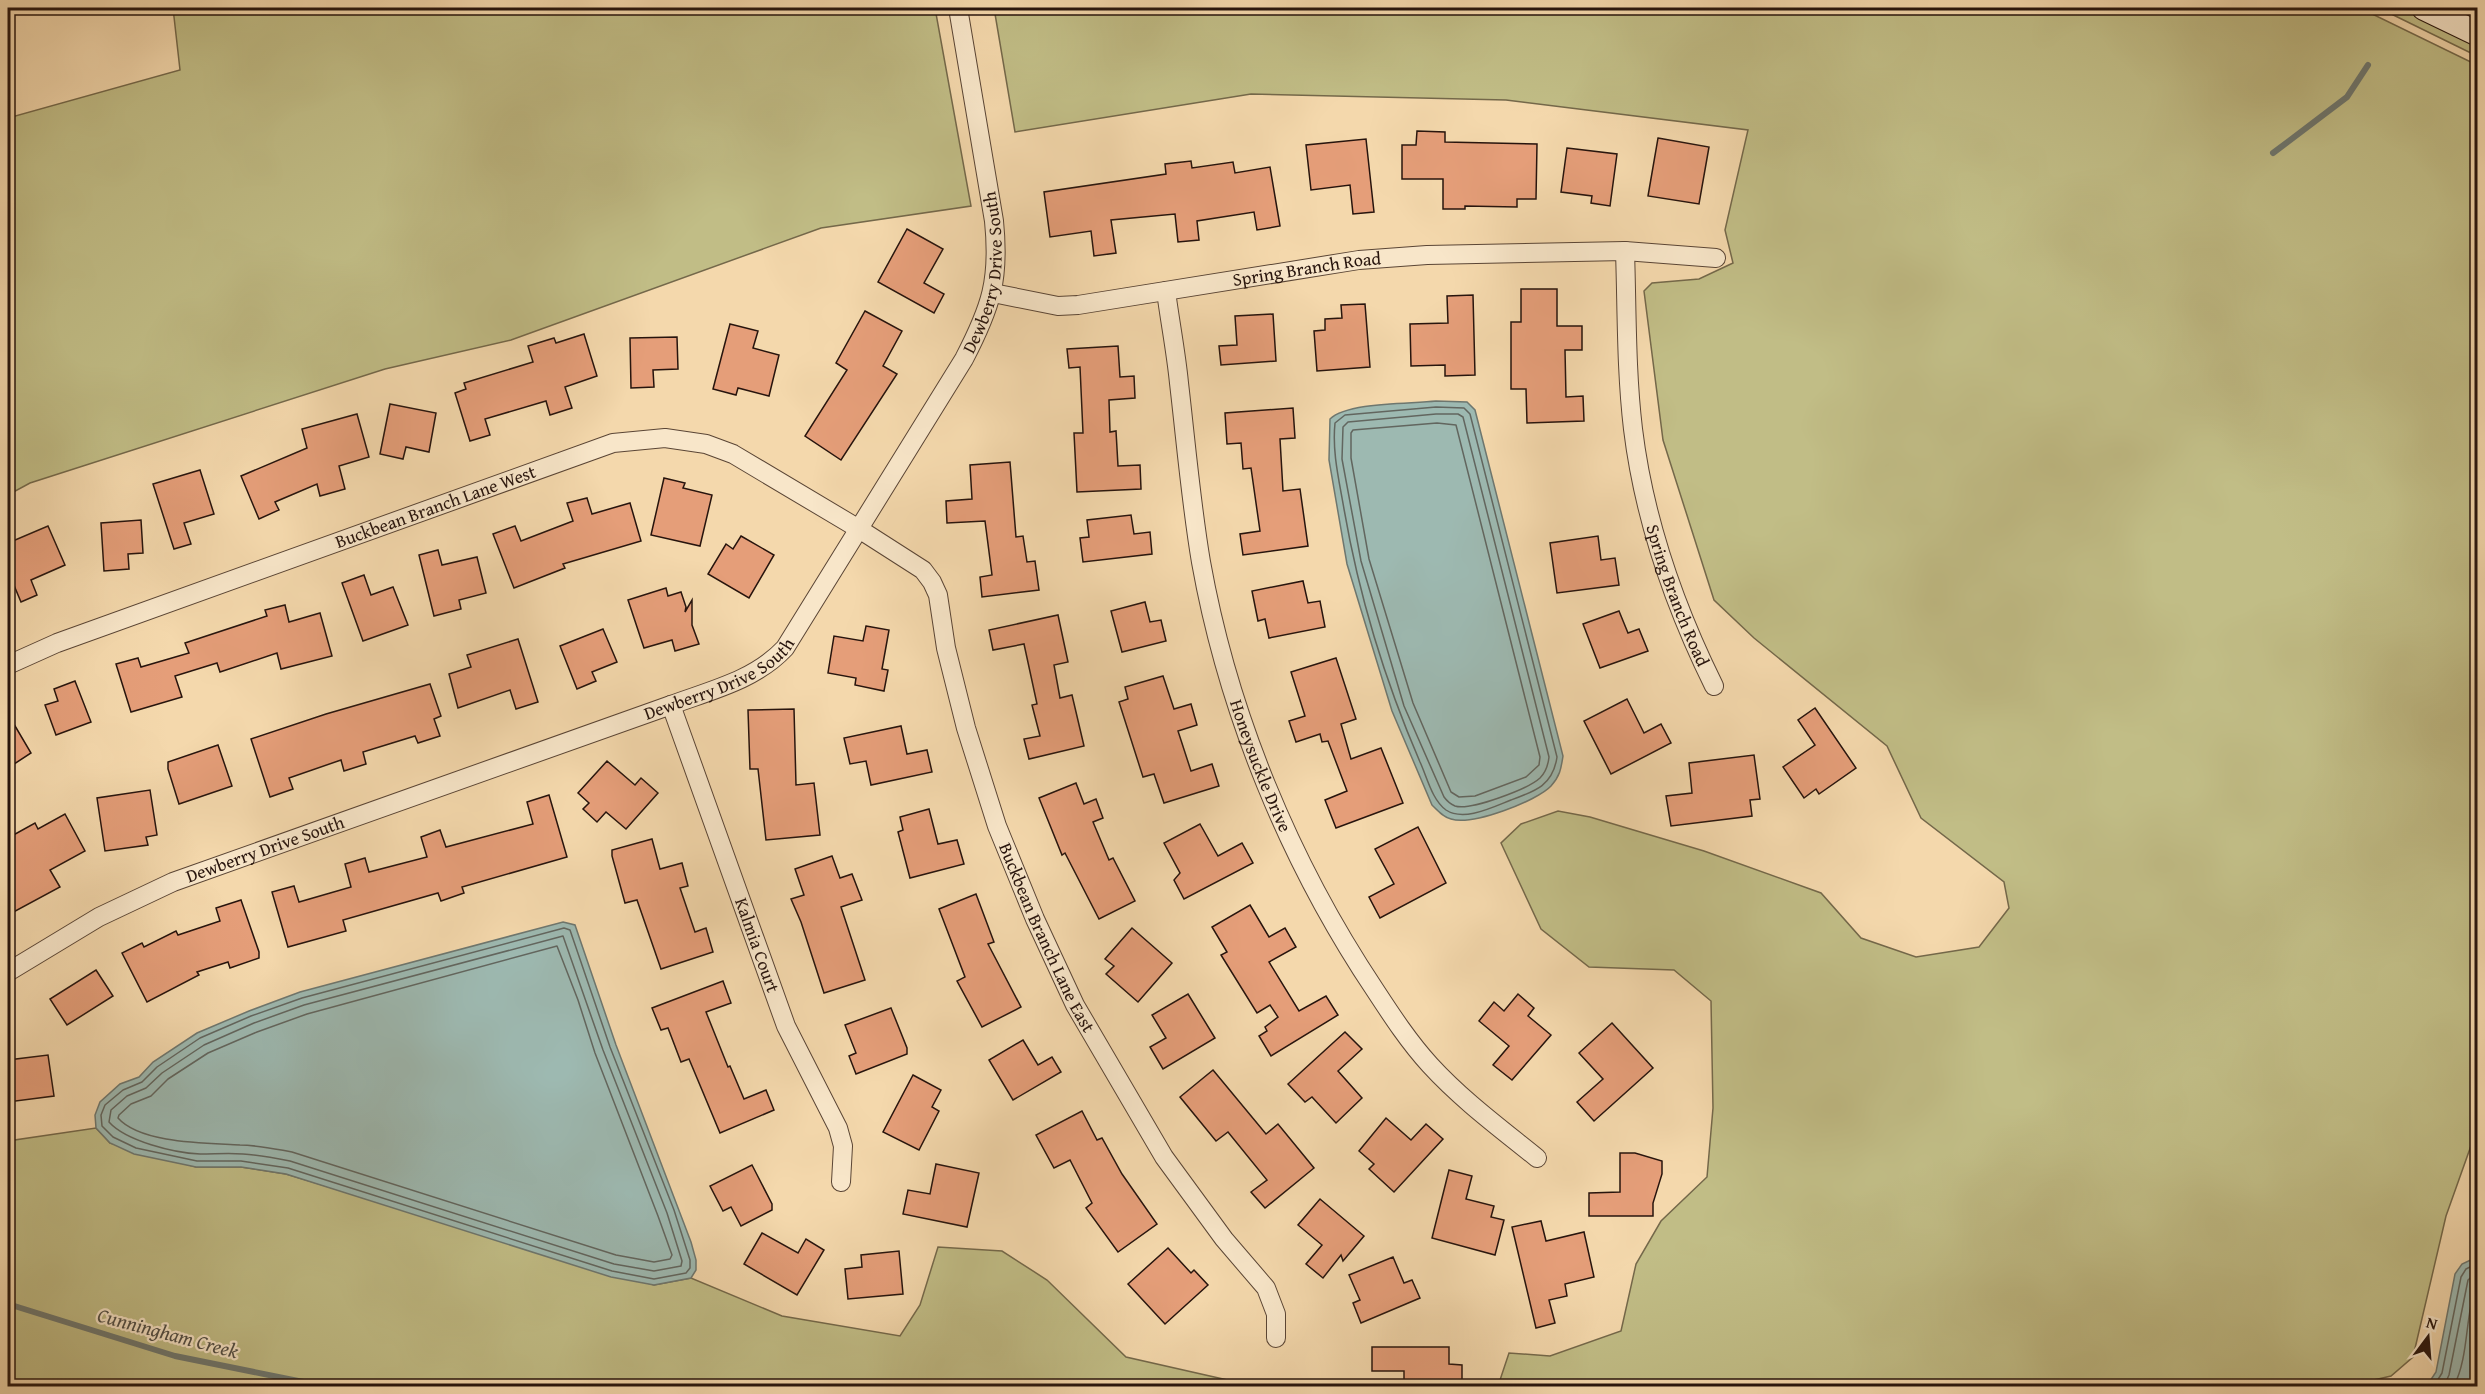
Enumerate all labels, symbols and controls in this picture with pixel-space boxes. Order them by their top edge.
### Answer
street label: Dewberry Drive South [955,190,1009,358]
street label: Spring Branch Road [1231,244,1382,293]
street label: Buckbean Branch Lane West [331,458,540,555]
street label: Spring Branch Road [1639,521,1717,671]
street label: Dewberry Drive South [640,632,801,727]
street label: Honeysuckle Drive [1223,696,1299,836]
street label: Dewberry Drive South [182,808,348,889]
street label: Buckbean Branch Lane East [992,838,1102,1038]
street label: Kalmia Court [728,894,787,997]
water label: Cunningham Creek [94,1300,243,1365]
north arrow [2398,1307,2458,1367]
text: N [2424,1310,2441,1336]

